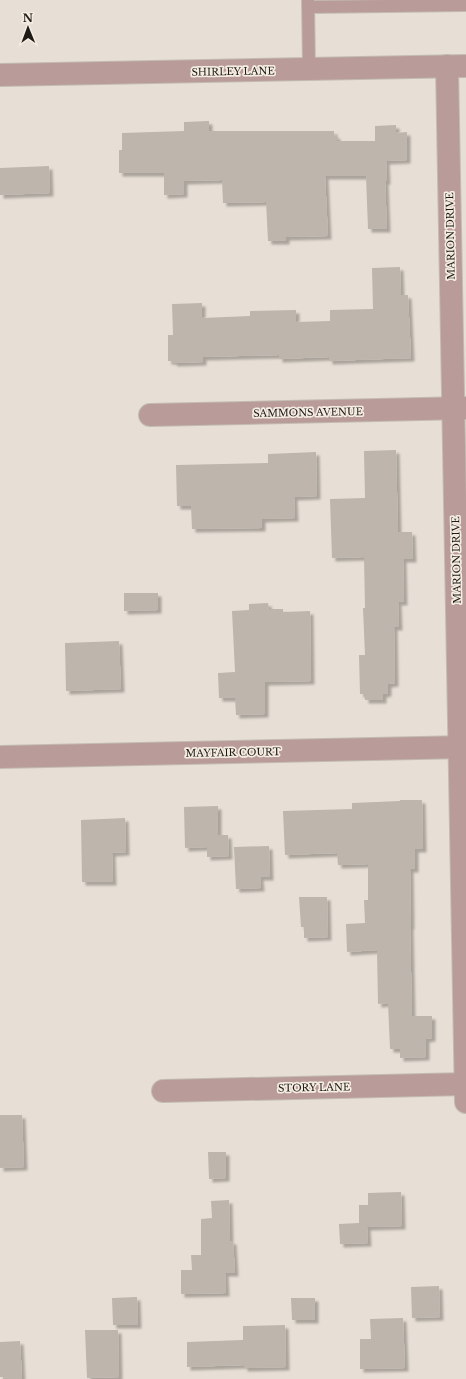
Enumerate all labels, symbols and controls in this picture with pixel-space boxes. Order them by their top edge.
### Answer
north arrow [8,8,48,48]
text: N [23,11,34,25]
street label: SHIRLEY LANE [191,64,275,79]
street label: MARION DRIVE [443,192,458,280]
street label: SAMMONS AVENUE [253,405,363,420]
street label: MARION DRIVE [449,516,464,604]
street label: MAYFAIR COURT [185,745,281,760]
street label: STORY LANE [278,1080,350,1095]

